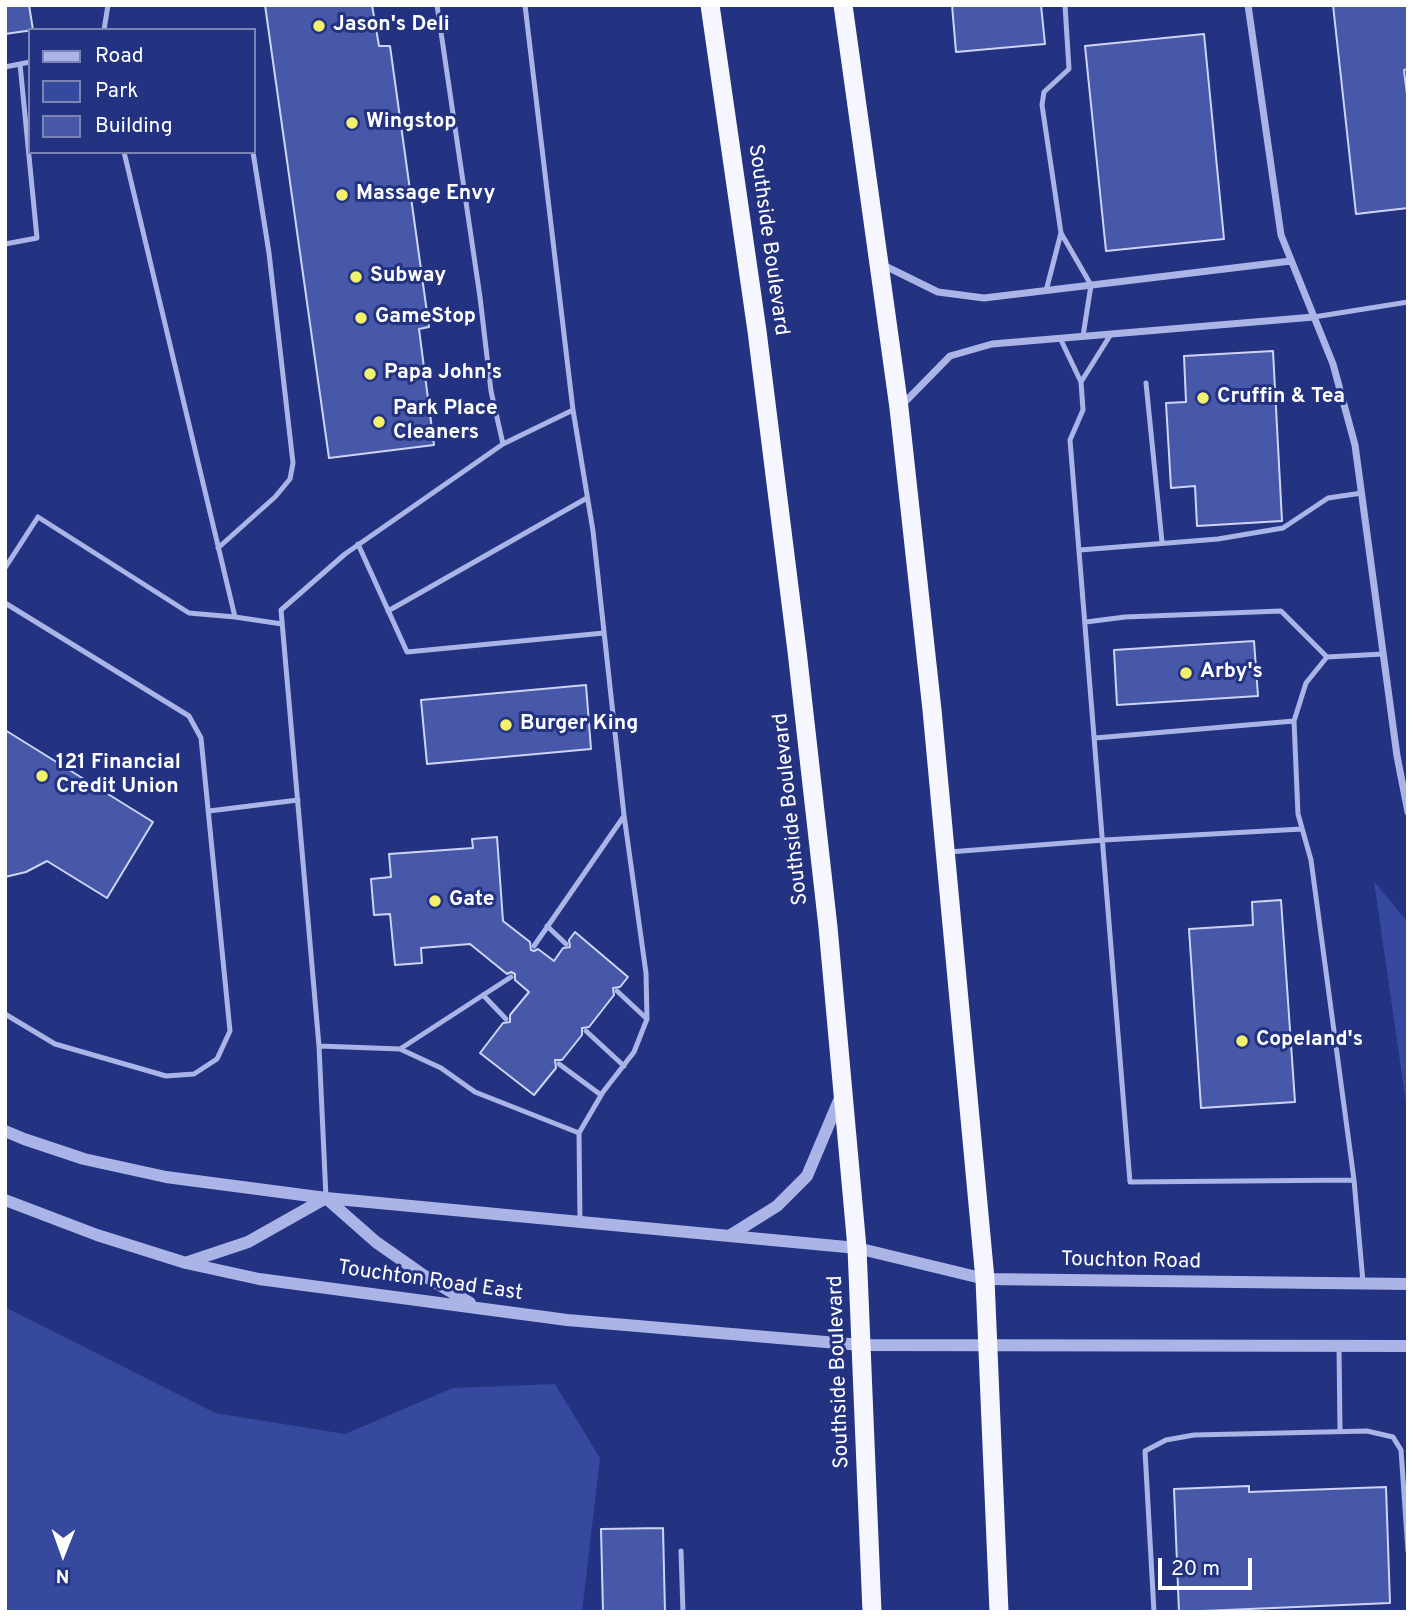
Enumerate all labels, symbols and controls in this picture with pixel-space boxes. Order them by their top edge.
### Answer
place label: Jason's Deli [333,13,450,39]
marker: Jason's Deli [311,18,327,34]
legend [28,28,256,154]
text: Road [95,43,144,70]
text: Park [95,78,138,105]
place label: Wingstop [366,110,456,136]
text: Building [95,113,173,140]
marker: Wingstop [344,115,360,131]
street label: Southside Boulevard [741,143,793,337]
place label: Massage Envy [356,182,495,208]
marker: Massage Envy [334,187,350,203]
place label: Subway [370,264,446,290]
marker: Subway [348,269,364,285]
place label: GameStop [375,305,476,331]
marker: GameStop [353,310,369,326]
place label: Papa John's [384,361,502,387]
marker: Papa John's [362,366,378,382]
place label: Cruffin & Tea [1217,385,1345,411]
marker: Cruffin & Tea [1195,390,1211,406]
place label: Park Place Cleaners [393,397,498,447]
marker: Park Place Cleaners [371,414,387,430]
place label: Arby's [1200,660,1263,686]
marker: Arby's [1178,665,1194,681]
place label: Burger King [520,712,638,738]
street label: Southside Boulevard [769,712,815,906]
marker: Burger King [498,717,514,733]
place label: 121 Financial Credit Union [56,751,181,801]
marker: 121 Financial Credit Union [34,768,50,784]
place label: Gate [449,888,495,914]
marker: Gate [427,893,443,909]
place label: Copeland's [1256,1028,1363,1054]
marker: Copeland's [1234,1033,1250,1049]
street label: Touchton Road [1061,1248,1201,1276]
street label: Touchton Road East [336,1257,524,1307]
street label: Southside Boulevard [824,1275,856,1469]
north arrow [28,1519,98,1589]
scale bar [1161,1544,1256,1588]
text: 20 m [1171,1556,1220,1583]
text: N [56,1563,70,1587]

